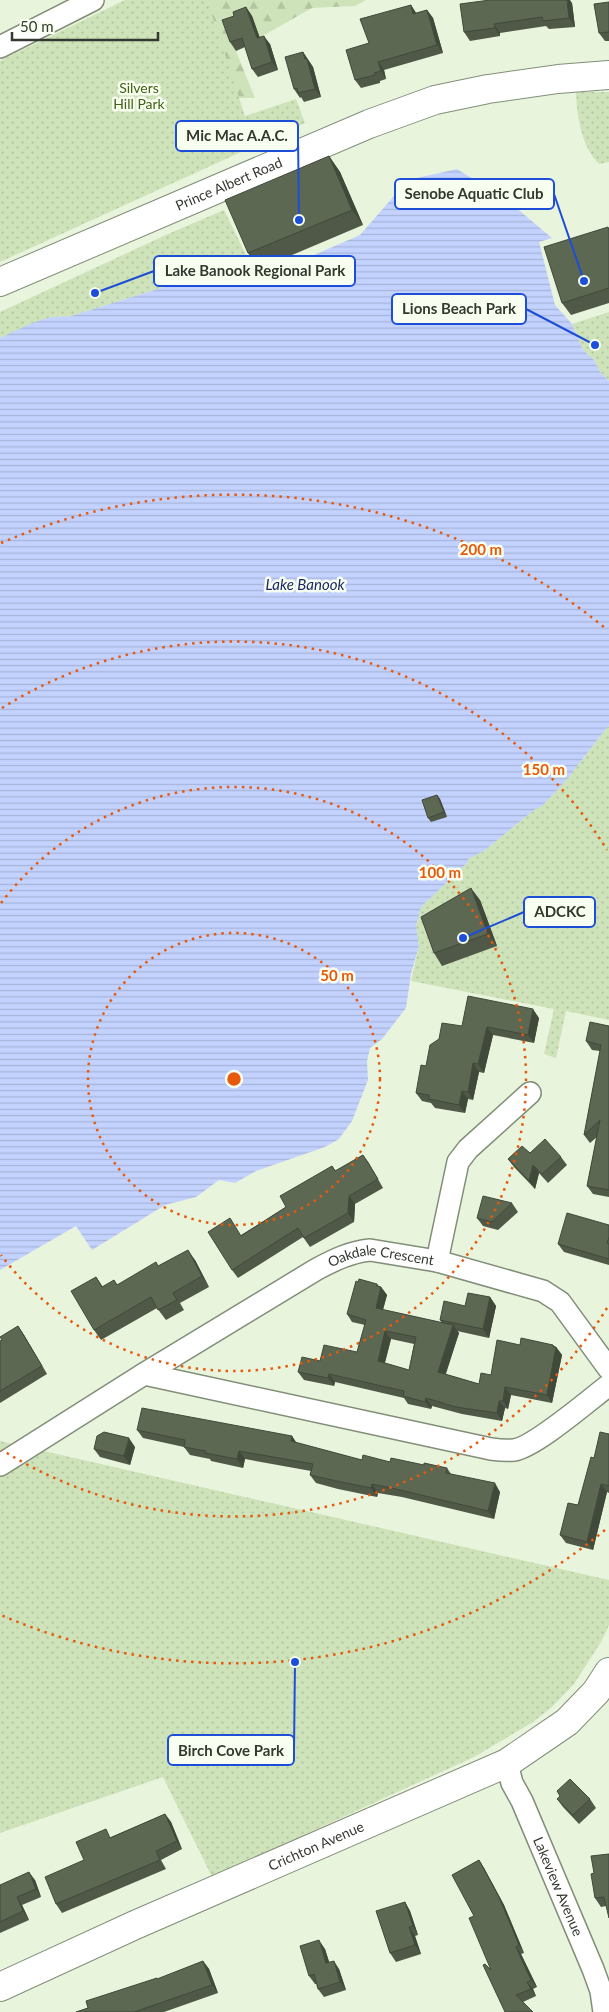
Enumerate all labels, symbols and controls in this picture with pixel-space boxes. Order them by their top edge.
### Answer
scale bar [12,10,159,42]
text: 50 m [20,17,54,35]
park label: Silvers Hill Park [113,79,166,112]
callout: Mic Mac A.A.C. [176,121,298,151]
text: Mic Mac A.A.C. [186,126,288,144]
street label: Prince Albert Road [173,153,285,214]
callout: Senobe Aquatic Club [395,179,554,209]
text: Senobe Aquatic Club [405,184,543,202]
callout: Lake Banook Regional Park [154,256,355,286]
text: Lake Banook Regional Park [165,261,346,279]
callout: Lions Beach Park [392,294,526,324]
text: Lions Beach Park [402,299,517,317]
text: 200 m [460,540,502,558]
water label: Lake Banook [265,575,345,593]
text: 150 m [523,760,565,778]
text: 100 m [419,863,461,881]
callout: ADCKC [524,897,595,927]
text: ADCKC [533,902,586,920]
text: 50 m [320,966,354,984]
centre of rings [225,1070,243,1088]
street label: Oakdale Crescent [325,1241,435,1270]
callout: Birch Cove Park [168,1735,294,1765]
text: Birch Cove Park [178,1741,285,1759]
street label: Crichton Avenue [265,1817,366,1874]
street label: Lakeview Avenue [530,1834,587,1939]

